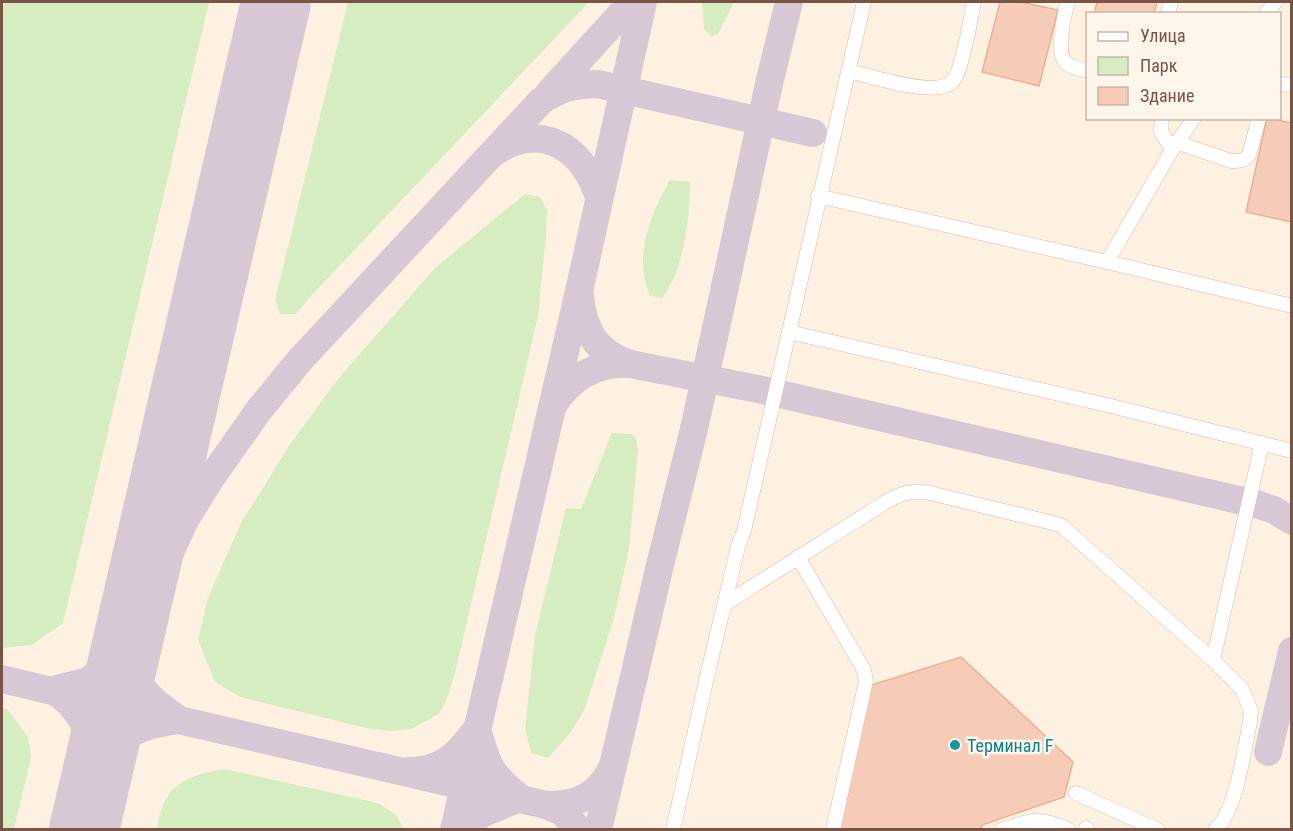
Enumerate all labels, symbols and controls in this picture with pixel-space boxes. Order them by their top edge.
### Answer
legend [1086,12,1281,120]
text: Улица [1140,25,1186,46]
text: Парк [1140,55,1178,76]
text: Здание [1140,85,1194,106]
place label: Терминал F [967,735,1054,756]
marker: Терминал F [948,738,962,752]

